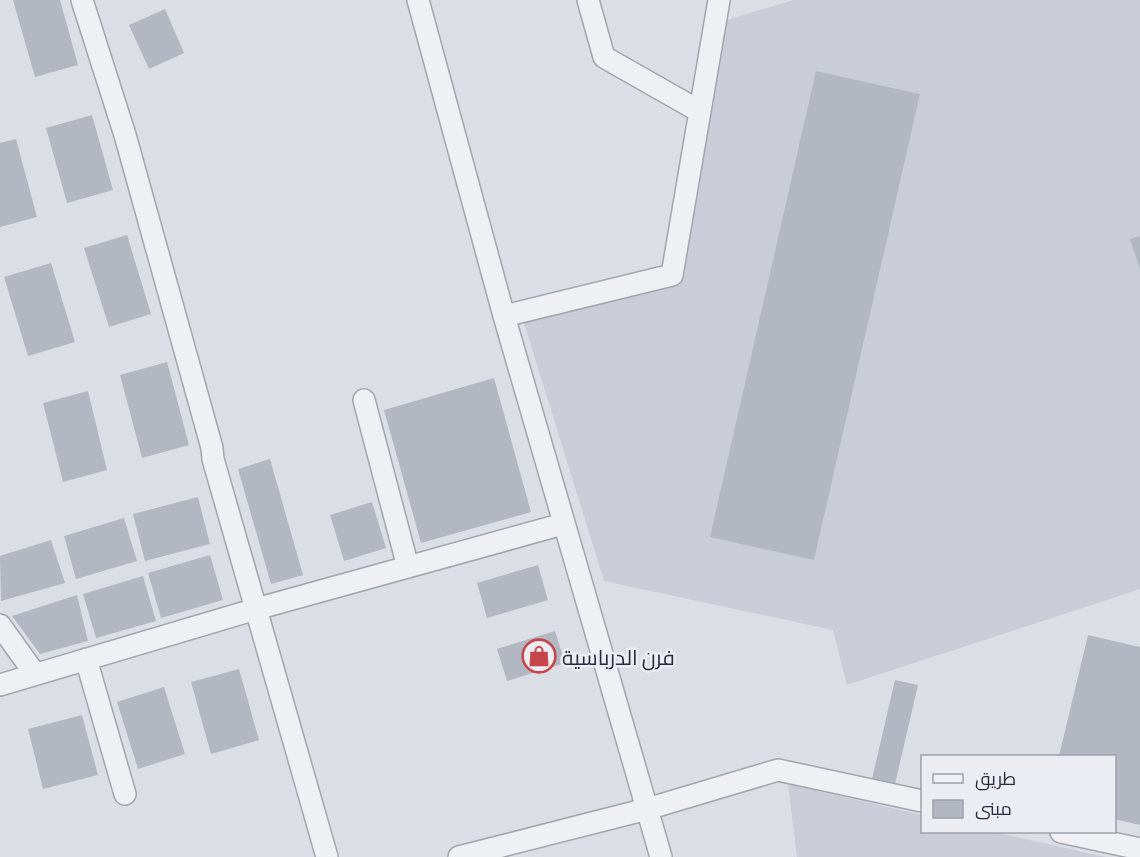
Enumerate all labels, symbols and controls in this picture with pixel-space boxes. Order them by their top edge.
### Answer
shop icon: فرن الدرباسية [521,638,557,674]
place label: فرن الدرباسية [562,644,675,671]
legend [921,755,1116,833]
text: طريق [975,767,1016,791]
text: مبنى [975,797,1012,820]

